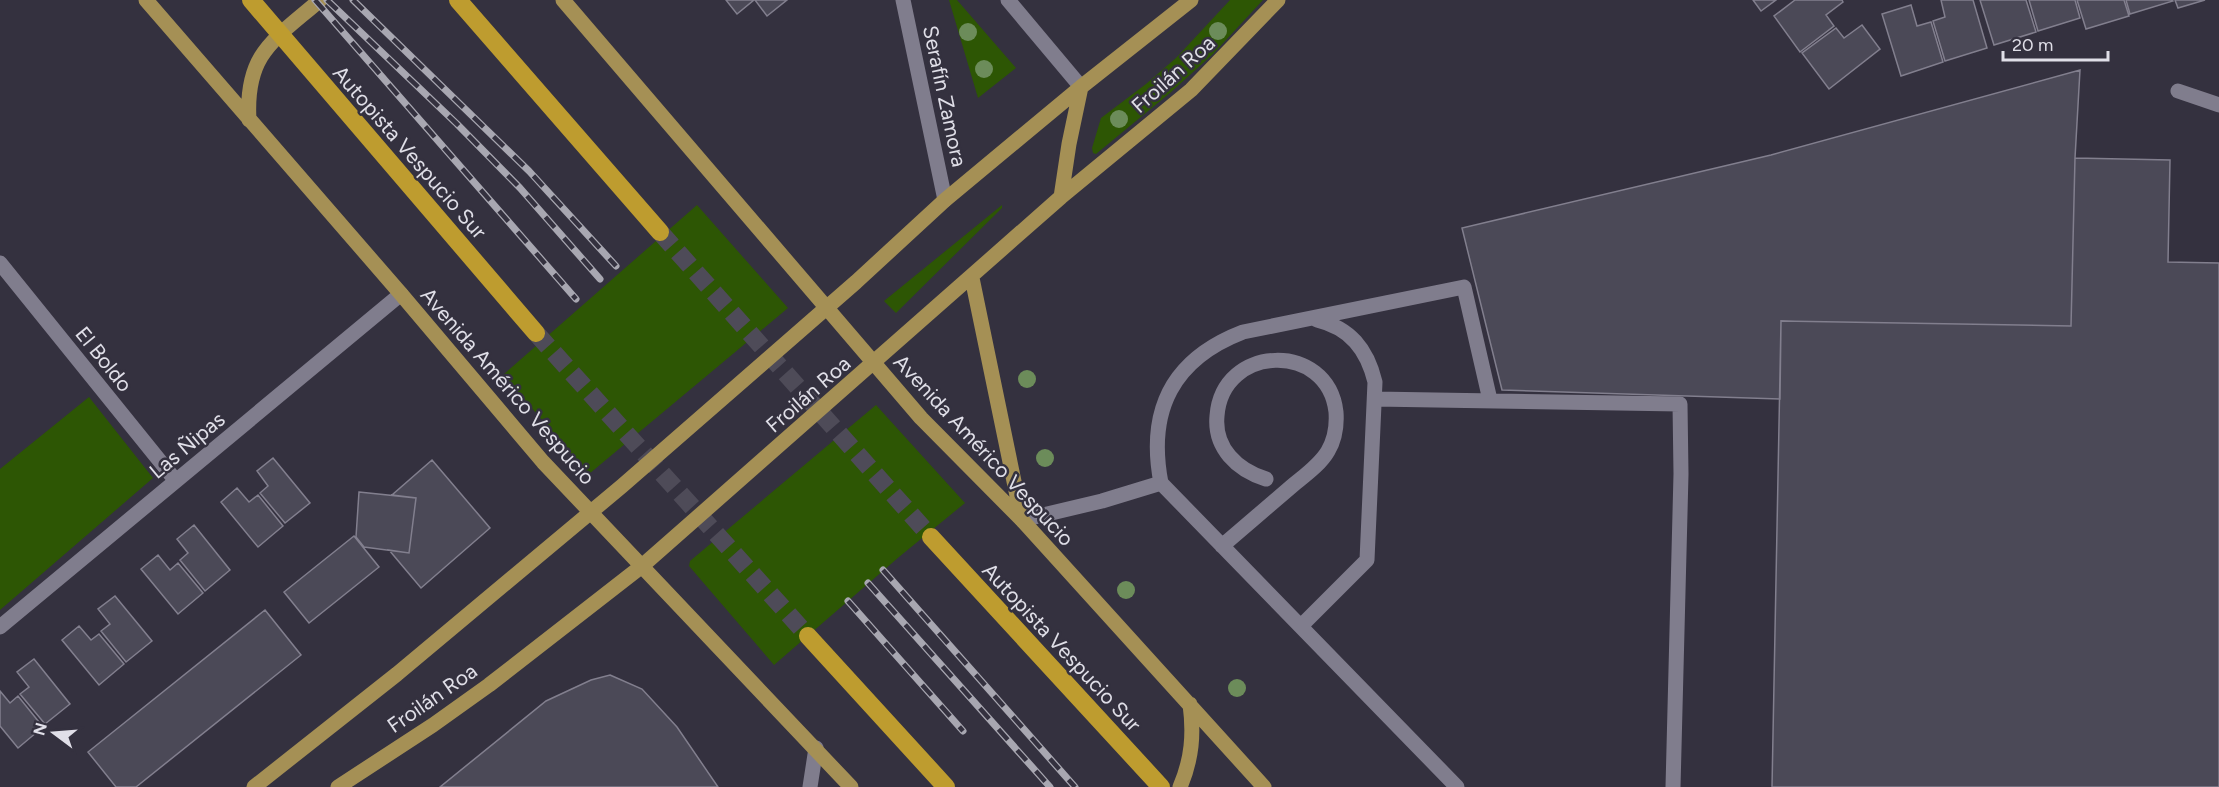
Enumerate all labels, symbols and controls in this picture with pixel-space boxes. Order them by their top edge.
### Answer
street label: Serafín Zamora [918,23,972,169]
scale bar [2003,24,2108,62]
street label: Froilán Roa [1126,30,1220,118]
text: 20 m [2012,34,2053,56]
street label: Autopista Vespucio Sur [328,60,492,244]
street label: Avenida Américo Vespucio [416,282,600,490]
street label: El Boldo [70,321,138,397]
street label: Avenida Américo Vespucio [889,349,1079,551]
street label: Froilán Roa [761,351,855,437]
street label: Las Ñipas [144,406,230,484]
street label: Autopista Vespucio Sur [977,558,1147,736]
street label: Froilán Roa [382,658,482,738]
north arrow [24,703,84,763]
text: N [29,720,51,738]

